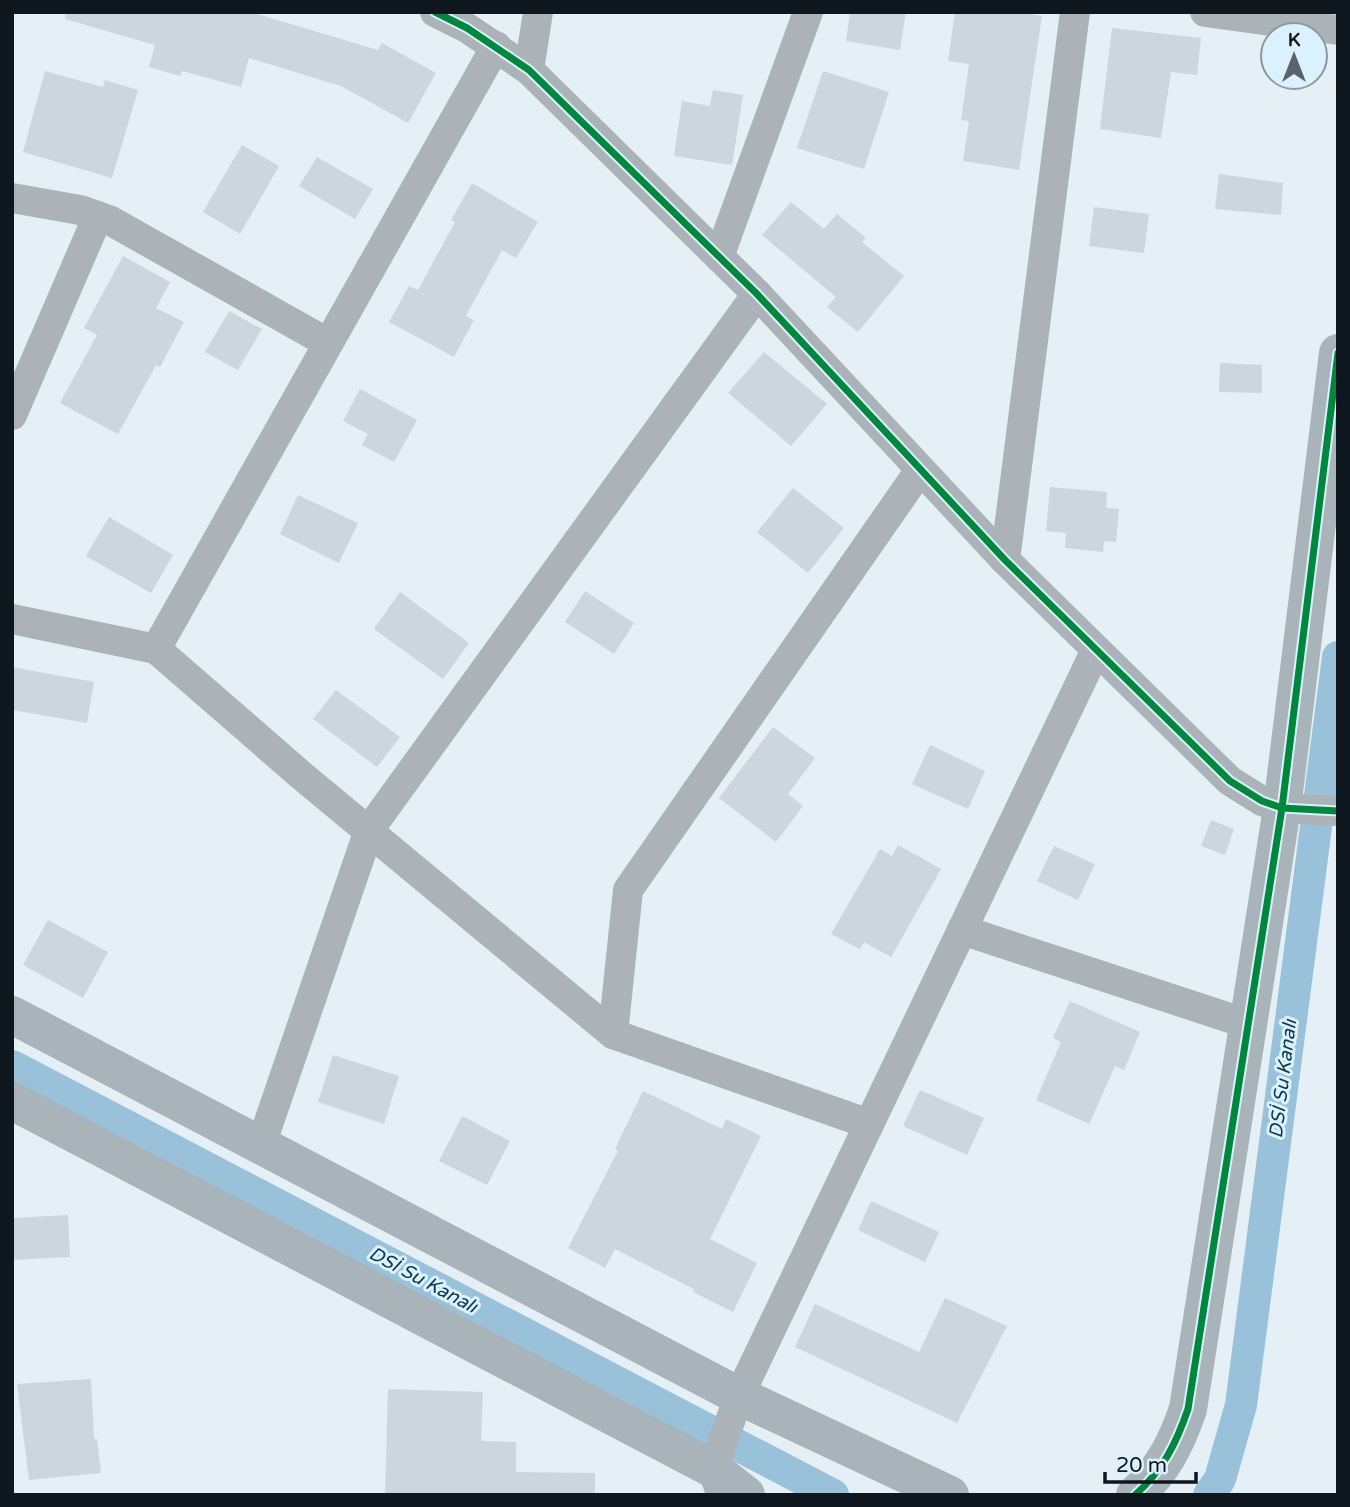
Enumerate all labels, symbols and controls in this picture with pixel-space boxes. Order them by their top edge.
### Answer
north arrow [1259,21,1329,91]
text: K [1288,29,1301,51]
water label: DSİ Su Kanalı [1265,1017,1301,1140]
water label: DSİ Su Kanalı [365,1242,482,1318]
scale bar [1105,1440,1196,1484]
text: 20 m [1116,1453,1167,1478]

